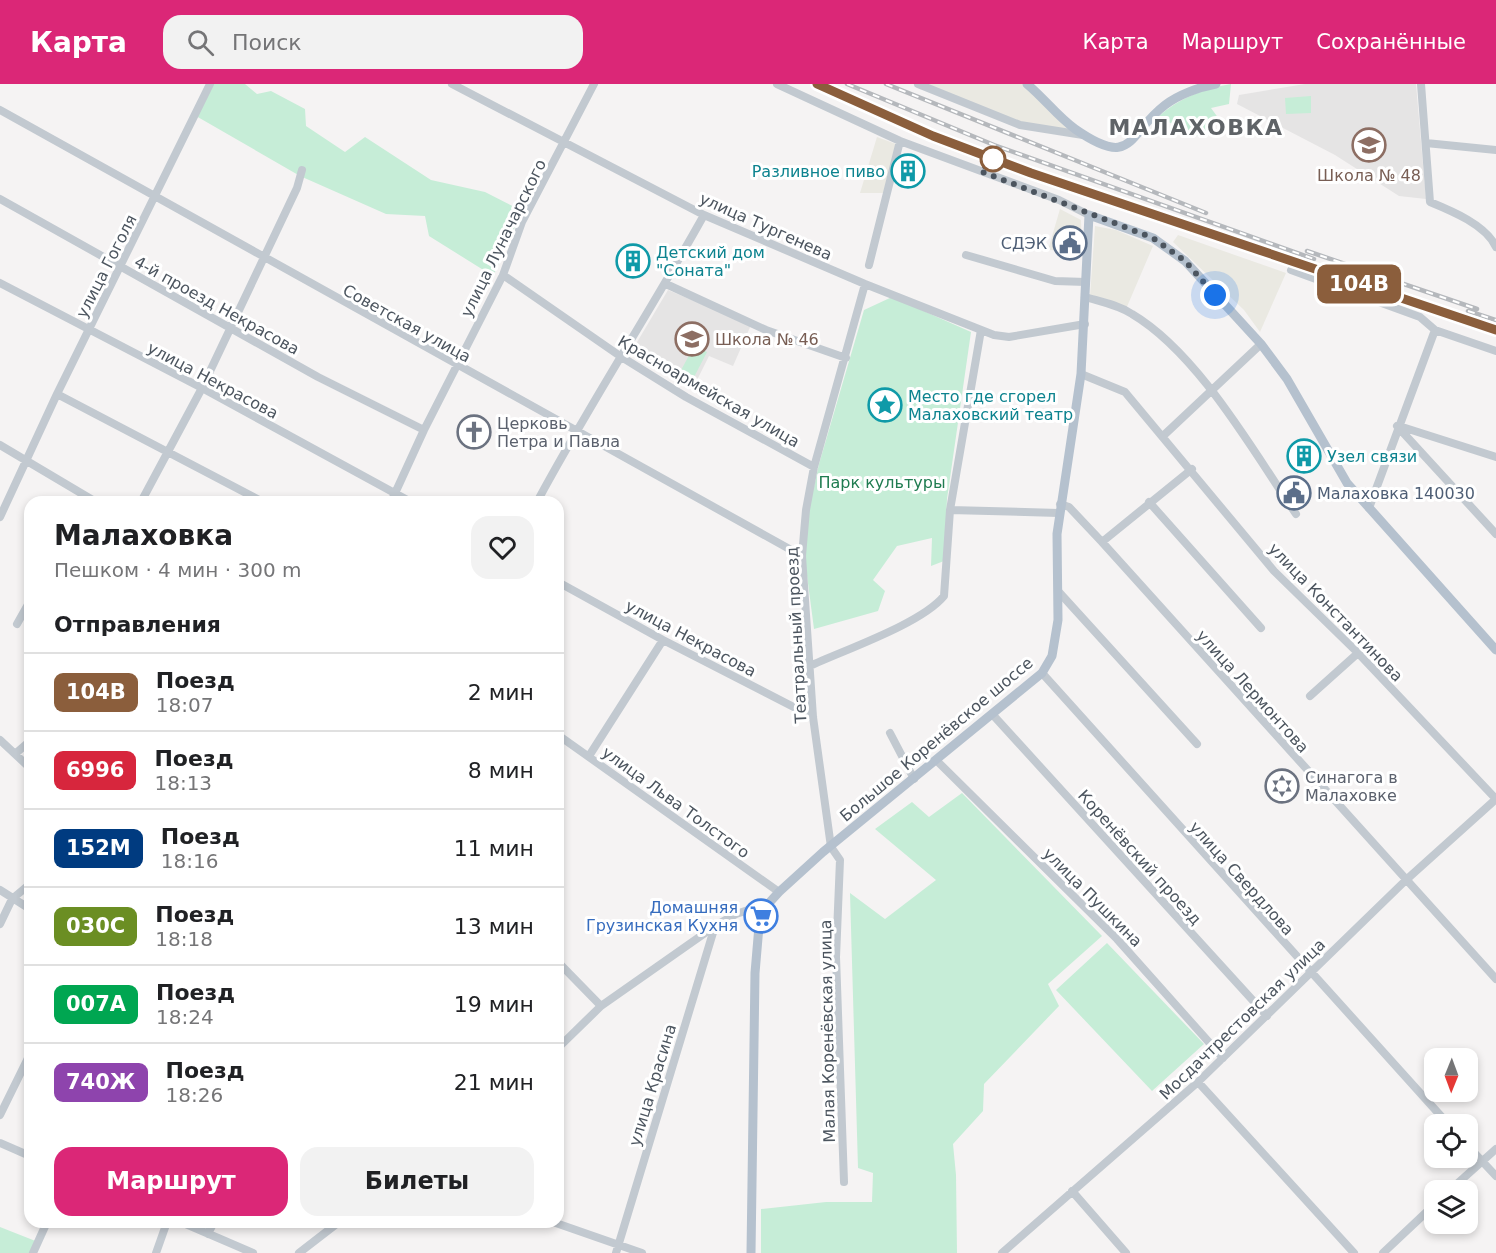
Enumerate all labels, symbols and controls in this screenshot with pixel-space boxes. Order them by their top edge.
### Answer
search box [163,15,583,69]
text: Карта [30,26,127,59]
icon: search [184,26,217,59]
text: Поиск [232,30,302,55]
text: Карта [1083,30,1149,54]
text: Маршрут [1182,30,1283,54]
text: Сохранённые [1316,30,1466,54]
district label: МАЛАХОВКА [1108,115,1284,140]
school or university icon: Школа № 48 [1351,127,1387,163]
unlabelled marker [980,146,1006,172]
building icon: Разливное пиво [890,153,926,189]
street label: улица Луначарского [457,156,550,320]
place label: Разливное пиво [752,162,885,181]
place label: Школа № 48 [1317,166,1421,185]
street label: улица Тургенева [697,189,835,264]
street label: улица Гоголя [72,211,141,321]
public building icon: СДЭК [1052,225,1088,261]
place label: СДЭК [1001,234,1048,253]
building icon: Детский дом "Соната" [615,243,651,279]
place label: Детский дом "Соната" [656,243,765,280]
street label: 4-й проезд Некрасова [131,252,303,359]
line badge: 104В [1317,264,1401,304]
text: 104В [1329,272,1389,296]
street label: Советская улица [339,280,474,366]
your location [1200,280,1230,310]
school or university icon: Школа № 46 [674,321,710,357]
place label: Школа № 46 [715,330,819,349]
street label: Красноармейская улица [615,332,803,451]
street label: улица Некрасова [144,338,281,423]
place icon: Место где сгорел Малаховский театр [867,387,903,423]
place label: Место где сгорел Малаховский театр [908,387,1073,424]
church icon: Церковь Петра и Павла [456,414,492,450]
place label: Церковь Петра и Павла [497,414,620,451]
building icon: Узел связи [1286,438,1322,474]
place label: Узел связи [1327,447,1417,466]
park label: Парк культуры [818,473,946,492]
public building icon: Малаховка 140030 [1276,475,1312,511]
place label: Малаховка 140030 [1317,484,1475,503]
button: heart [471,516,534,579]
text: Малаховка [54,519,233,552]
street label: улица Константинова [1265,539,1407,686]
street label: Театральный проезд [782,546,811,725]
text: Пешком · 4 мин · 300 m [54,558,301,582]
street label: улица Некрасова [622,596,759,681]
text: Отправления [54,612,221,637]
street label: улица Лермонтова [1193,626,1313,757]
street label: Большое Коренёвское шоссе [836,653,1037,826]
text: Поезд [156,668,235,693]
text: 104В [66,680,126,704]
text: 2 мин [468,680,534,705]
text: 18:07 [156,693,213,717]
street label: улица Льва Толстого [598,743,753,862]
text: Поезд [154,746,233,771]
text: 6996 [66,758,124,782]
text: 8 мин [468,758,534,783]
synagogue icon: Синагога в Малаховке [1264,768,1300,804]
place label: Синагога в Малаховке [1305,768,1398,805]
text: 18:13 [154,771,212,795]
street label: Коренёвский проезд [1074,786,1205,929]
street label: улица Свердлова [1185,817,1298,939]
text: Поезд [161,824,240,849]
text: 152М [66,836,131,860]
text: 11 мин [454,836,534,861]
street label: улица Пушкина [1039,844,1146,951]
text: 18:16 [161,849,218,873]
place label: Домашняя Грузинская Кухня [586,898,738,935]
supermarket icon: Домашняя Грузинская Кухня [743,898,779,934]
text: Поезд [155,902,234,927]
text: 030C [66,914,125,938]
text: 13 мин [454,914,534,939]
street label: Малая Коренёвская улица [816,919,839,1143]
text: 18:18 [155,927,213,951]
street label: Мосдачтрестовская улица [1155,935,1329,1104]
text: Поезд [156,980,235,1005]
text: 007А [66,992,126,1016]
text: 19 мин [454,992,534,1017]
text: 18:24 [156,1005,214,1029]
street label: улица Красина [625,1022,680,1148]
north arrow [1424,1048,1478,1102]
map controls [1424,1048,1478,1234]
text: Поезд [166,1058,245,1083]
text: 740Ж [66,1070,136,1094]
text: 21 мин [454,1070,534,1095]
text: 18:26 [166,1083,223,1107]
button: locate [1424,1114,1478,1168]
button: Маршрут [54,1147,288,1216]
button: Билеты [300,1147,534,1216]
button: layers [1424,1180,1478,1234]

